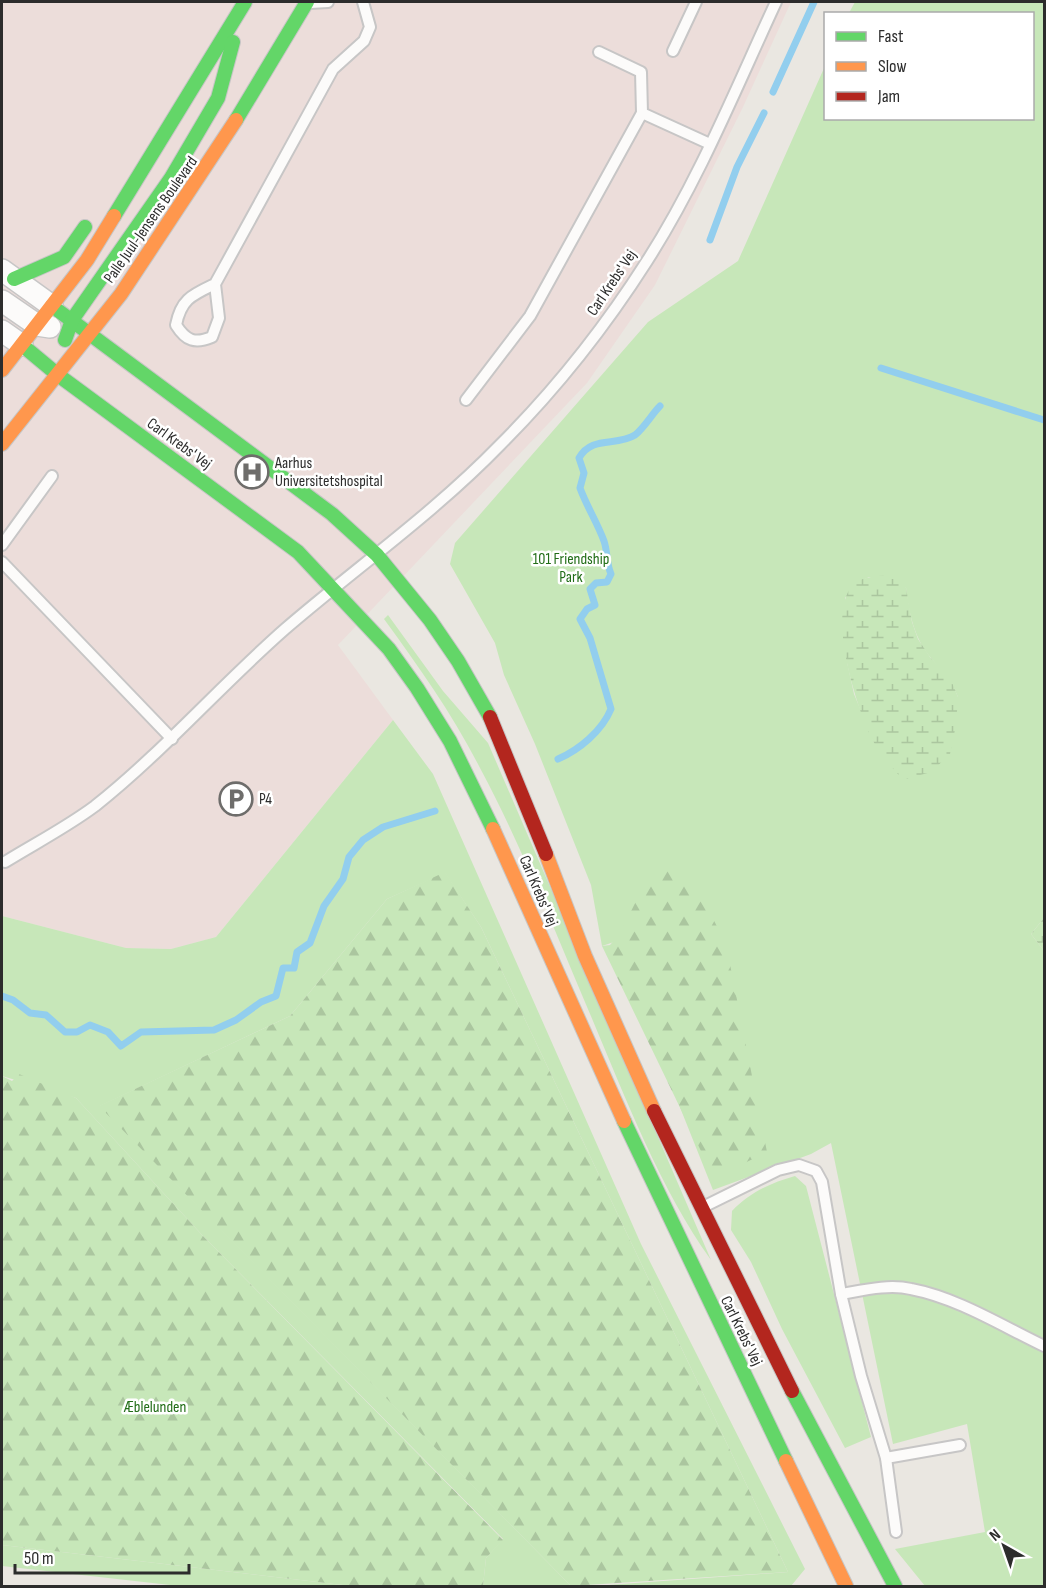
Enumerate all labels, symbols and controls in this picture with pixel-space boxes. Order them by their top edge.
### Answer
legend [824,12,1034,120]
text: Fast [878,26,904,47]
text: Slow [878,56,907,77]
text: Jam [877,86,900,107]
street label: Palle Juul-Jensens Boulevard [100,153,202,287]
street label: Carl Krebs' Vej [583,246,641,319]
street label: Carl Krebs' Vej [143,414,215,474]
hospital icon: Aarhus Universitetshospital [234,454,270,490]
place label: Aarhus Universitetshospital [274,454,383,491]
park label: 101 Friendship Park [533,550,609,587]
parking icon: P4 [218,781,254,817]
place label: P4 [259,790,272,809]
street label: Carl Krebs' Vej [515,853,561,929]
street label: Carl Krebs' Vej [716,1293,766,1369]
park label: Æblelunden [123,1398,186,1417]
north arrow [974,1516,1034,1576]
text: N [986,1526,1005,1546]
scale bar [15,1537,189,1575]
text: 50 m [24,1548,54,1569]

